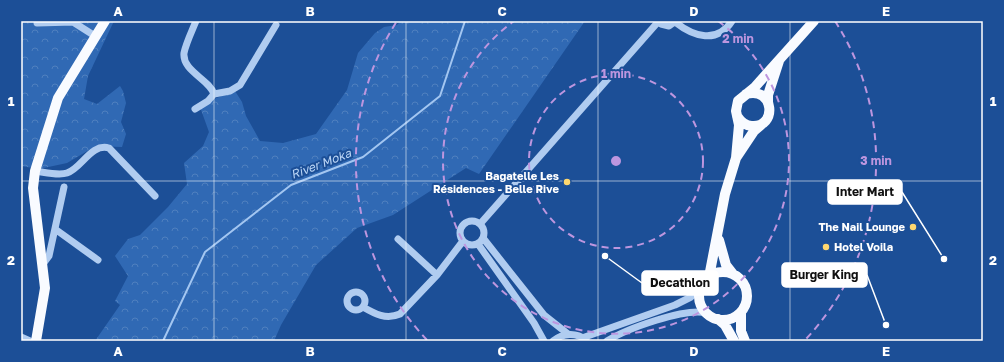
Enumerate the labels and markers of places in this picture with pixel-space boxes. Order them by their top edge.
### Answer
centre of rings [609,154,623,168]
place label: Bagatelle Les Résidences - Belle Rive [433,169,559,195]
marker: Bagatelle Les Résidences - Belle Rive [562,177,572,187]
callout: Inter Mart [828,180,902,204]
place label: The Nail Lounge [818,220,906,233]
marker: The Nail Lounge [908,222,918,232]
place label: Hotel Voila [834,240,893,253]
marker: Hotel Voila [821,242,831,252]
callout: Burger King [782,263,867,287]
callout: Decathlon [642,271,718,295]

